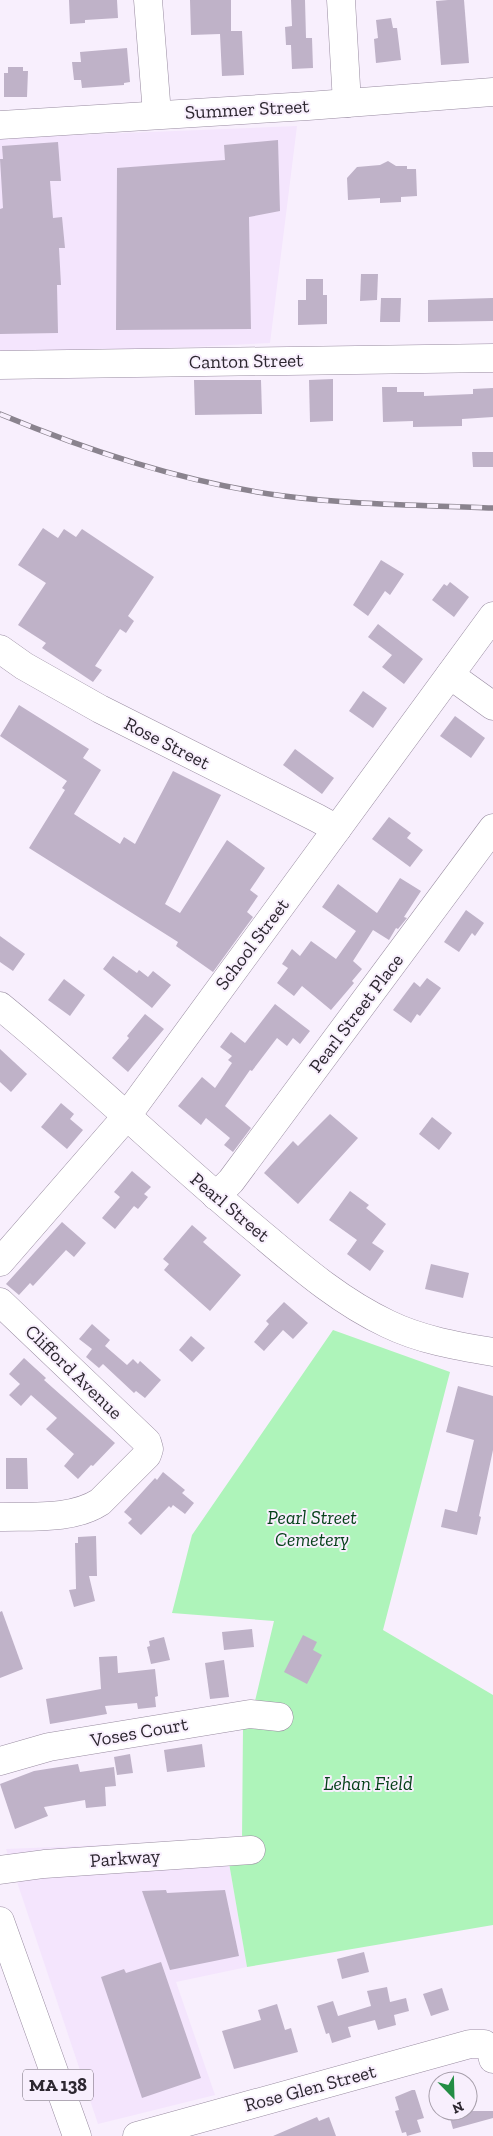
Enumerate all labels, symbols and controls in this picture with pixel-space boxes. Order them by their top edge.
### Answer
street label: Summer Street [184,94,310,124]
street label: Canton Street [189,349,303,373]
street label: Rose Street [120,712,214,774]
street label: School Street [210,894,294,994]
street label: Pearl Street Place [304,949,408,1077]
street label: Pearl Street [186,1167,274,1247]
street label: Clifford Avenue [21,1320,127,1424]
park label: Pearl Street Cemetery [267,1506,357,1551]
street label: Voses Court [88,1712,189,1752]
park label: Lehan Field [323,1772,413,1795]
street label: Parkway [89,1844,161,1872]
street label: Rose Glen Street [242,2059,378,2117]
road number: MA 138 [23,2070,93,2100]
north arrow [428,2071,478,2121]
text: N [449,2098,466,2118]

